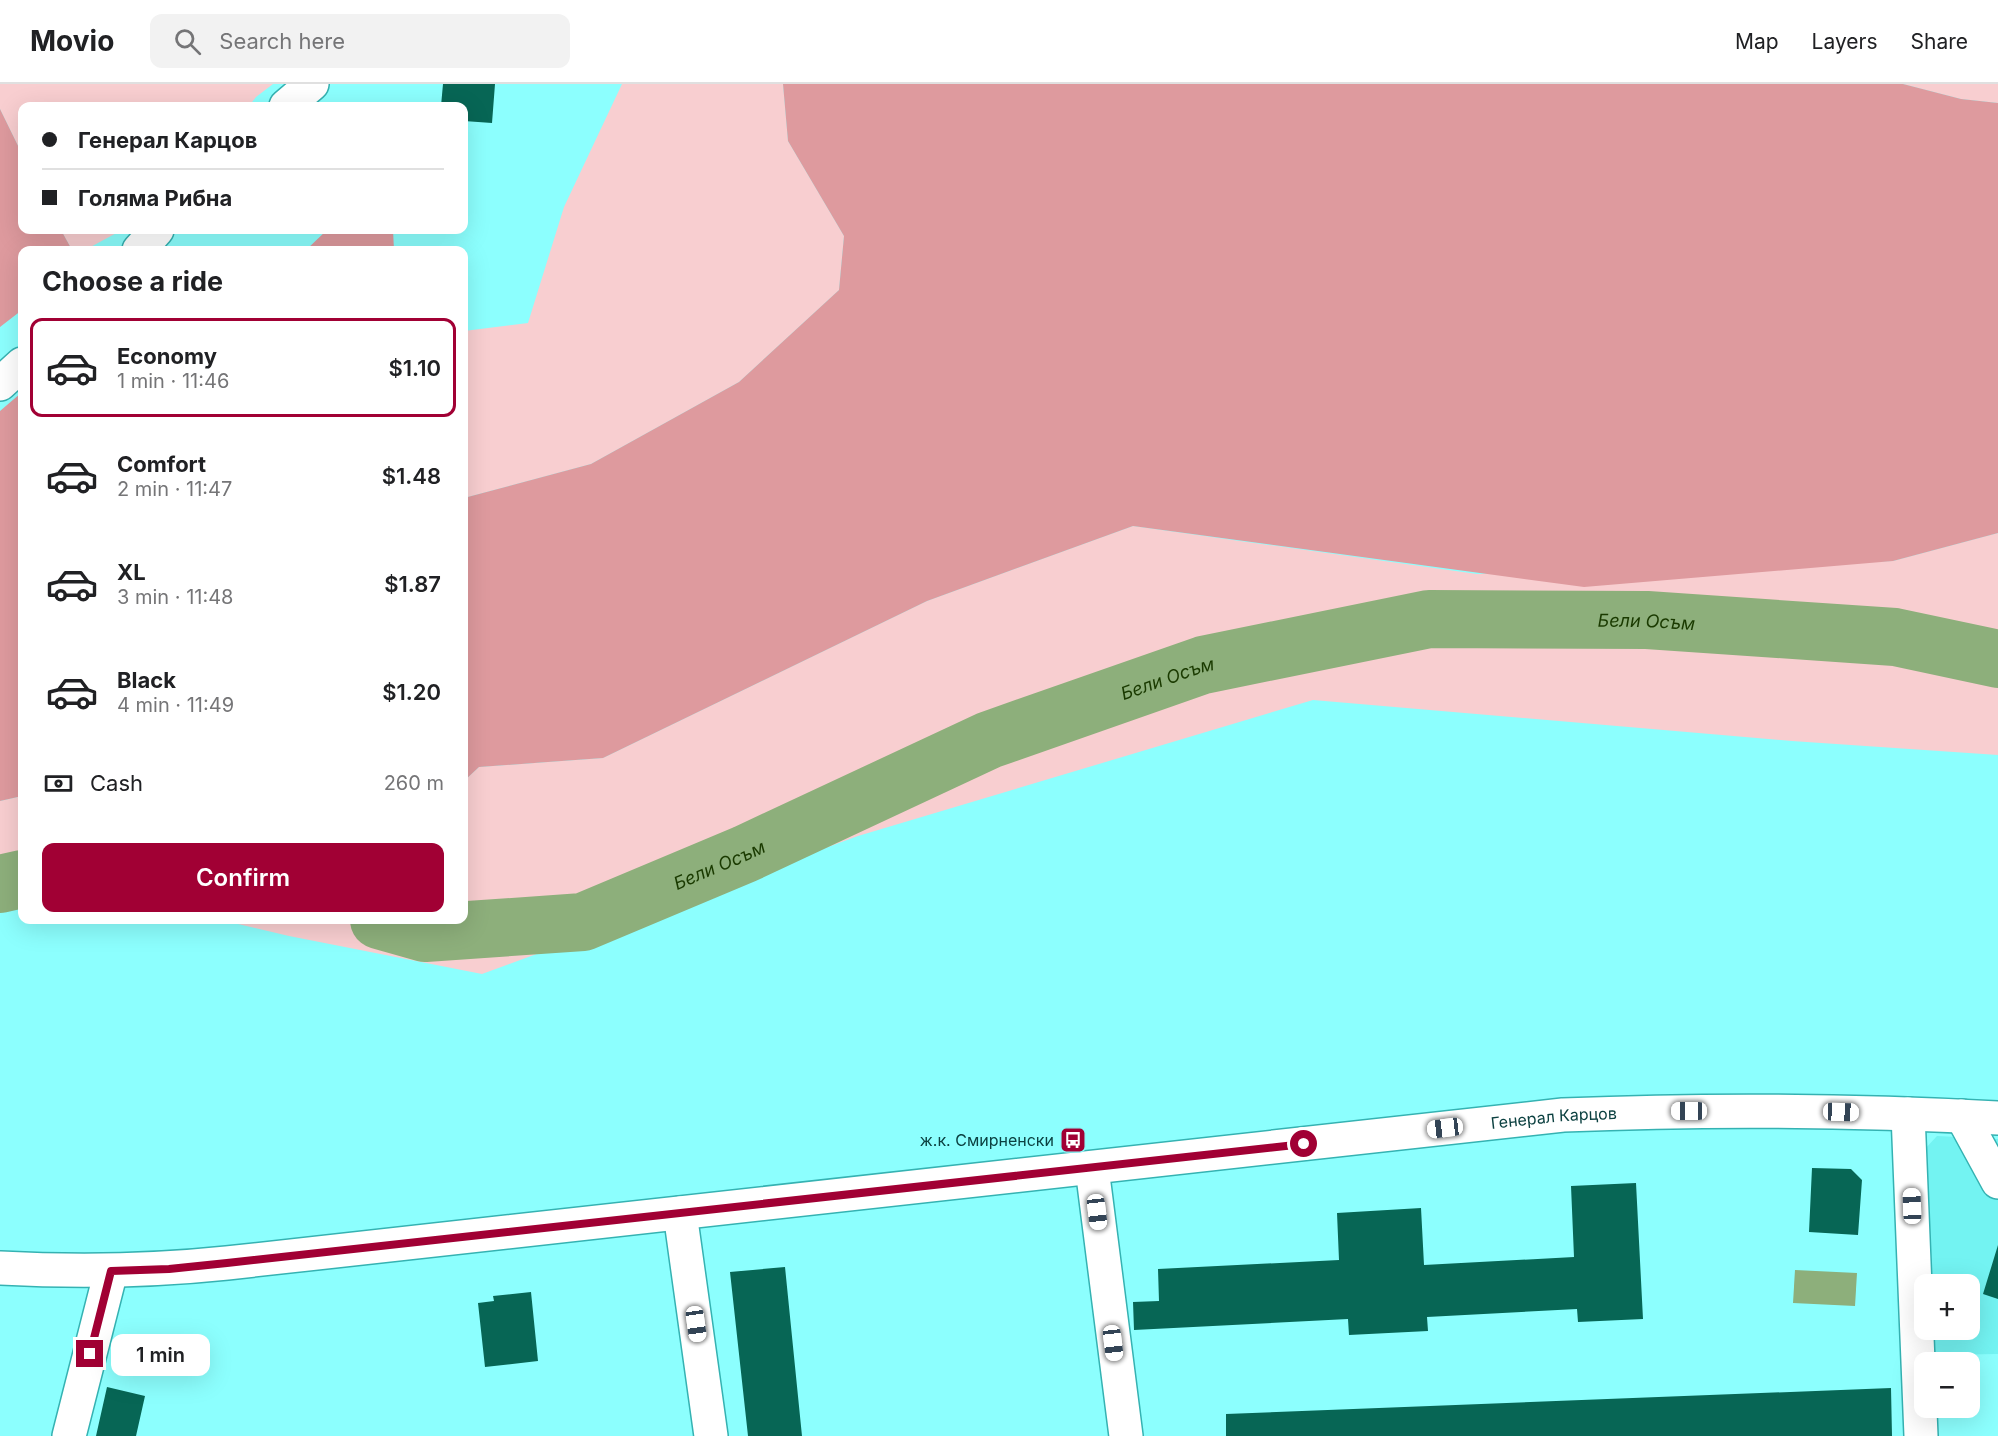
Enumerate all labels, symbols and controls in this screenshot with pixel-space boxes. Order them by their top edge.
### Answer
search box [150,14,570,68]
text: Movio [30,24,114,58]
icon: search [171,25,204,58]
text: Search here [219,28,345,54]
text: Map [1735,29,1779,54]
text: Layers [1812,29,1878,54]
text: Share [1911,29,1968,54]
text: Генерал Карцов [78,127,257,153]
text: Голяма Рибна [78,185,232,211]
text: Choose a ride [42,265,223,298]
icon: car [45,341,99,395]
text: Economy [117,343,217,369]
text: $1.10 [389,355,441,381]
text: 1 min · 11:46 [117,369,229,393]
icon: car [45,449,99,503]
text: Comfort [117,451,206,477]
text: $1.48 [382,463,441,489]
text: 2 min · 11:47 [117,477,232,501]
icon: car [45,557,99,611]
text: XL [117,559,146,585]
text: $1.87 [384,571,441,597]
text: 3 min · 11:48 [117,585,234,609]
water label: Бели Осъм [1598,609,1696,634]
water label: Бели Осъм [1118,653,1216,704]
icon: car [45,665,99,719]
text: Black [117,667,176,693]
text: $1.20 [382,679,441,705]
text: 4 min · 11:49 [117,693,234,717]
icon: cash [42,767,75,800]
text: Cash [90,770,143,796]
text: 260 m [384,771,444,795]
water label: Бели Осъм [670,836,769,893]
button: Confirm [42,843,444,912]
car [1671,1102,1707,1120]
car [1823,1102,1859,1122]
street label: Генерал Карцов [1490,1103,1617,1133]
car [1426,1117,1464,1139]
bus stop icon: ж.к. Смирненски [1058,1125,1088,1155]
place label: ж.к. Смирненски [920,1130,1054,1150]
route start [1290,1130,1317,1157]
car [1902,1188,1922,1224]
car [1086,1193,1108,1231]
map controls [1914,1274,1980,1418]
button: + [1914,1274,1980,1340]
car [685,1305,707,1343]
car [1102,1324,1124,1362]
callout: 1 min [111,1333,210,1375]
route end [76,1340,103,1367]
text: 1 min [136,1343,185,1367]
button: − [1914,1352,1980,1418]

